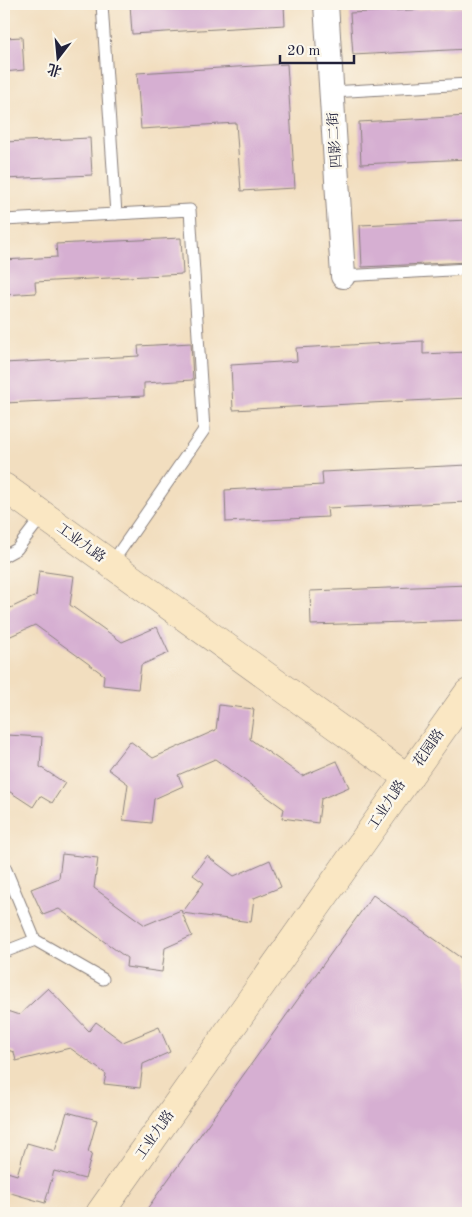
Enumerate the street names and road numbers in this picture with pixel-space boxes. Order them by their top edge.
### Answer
street label: 四影二街 [325,112,344,168]
street label: 工业九路 [54,520,108,565]
street label: 花园路 [410,726,447,769]
street label: 工业九路 [365,777,408,832]
street label: 工业九路 [132,1107,177,1162]

